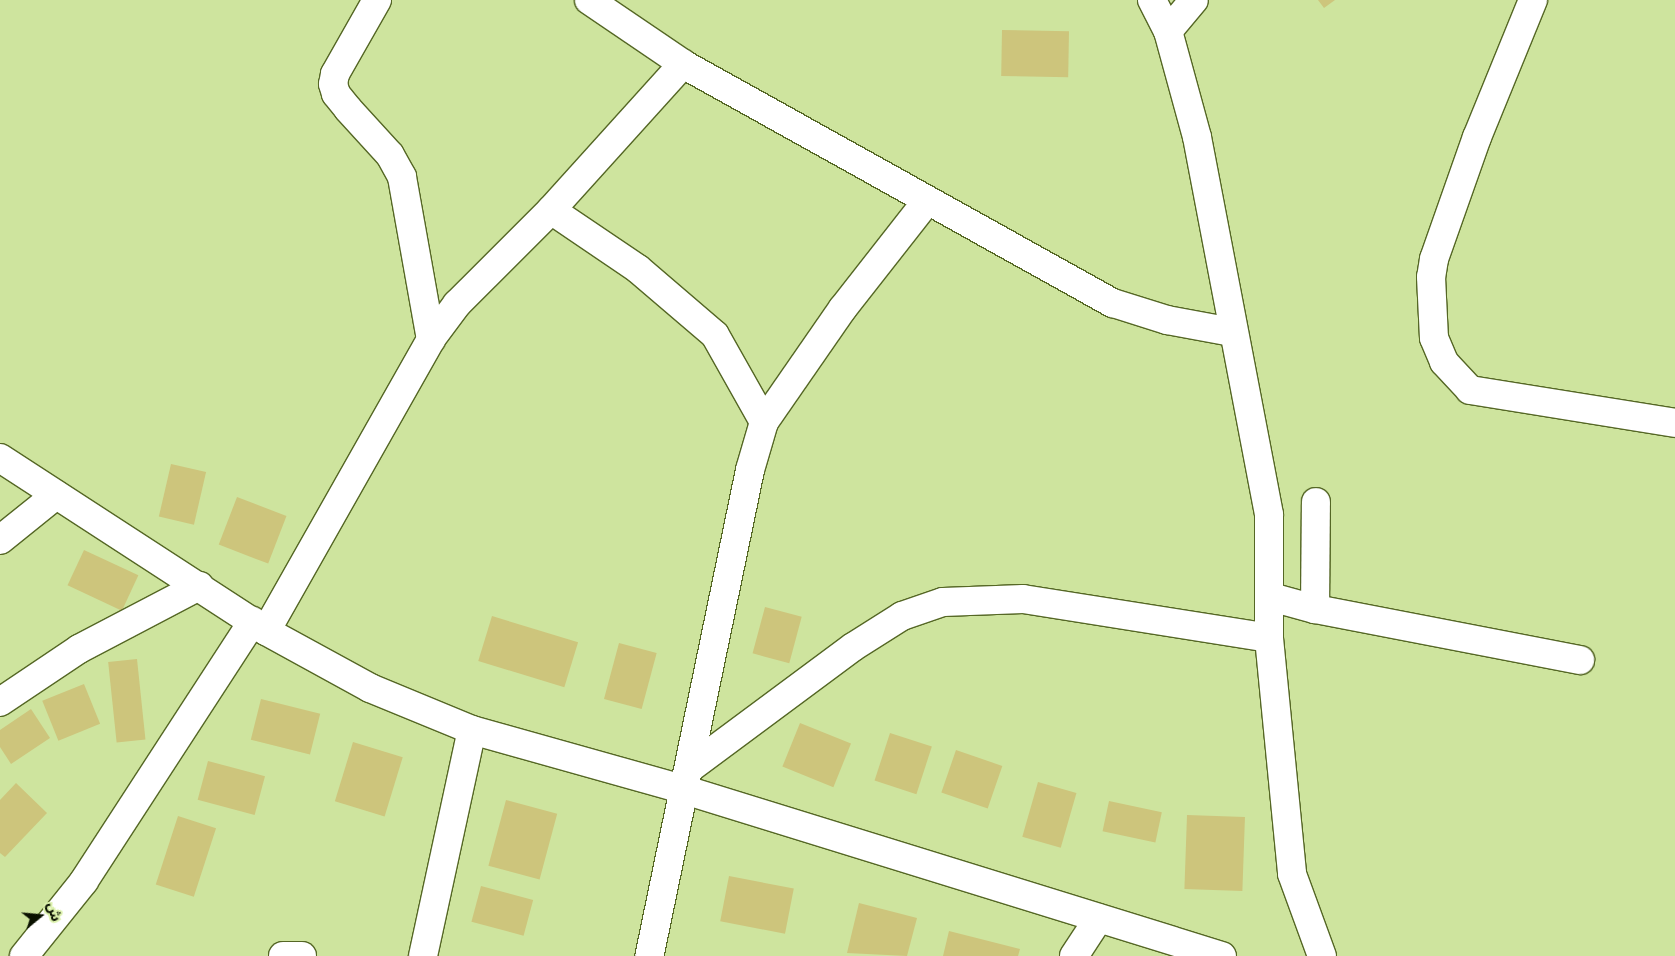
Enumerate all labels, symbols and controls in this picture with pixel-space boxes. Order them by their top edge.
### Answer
north arrow [15,891,65,941]
text: ش [44,900,66,923]

